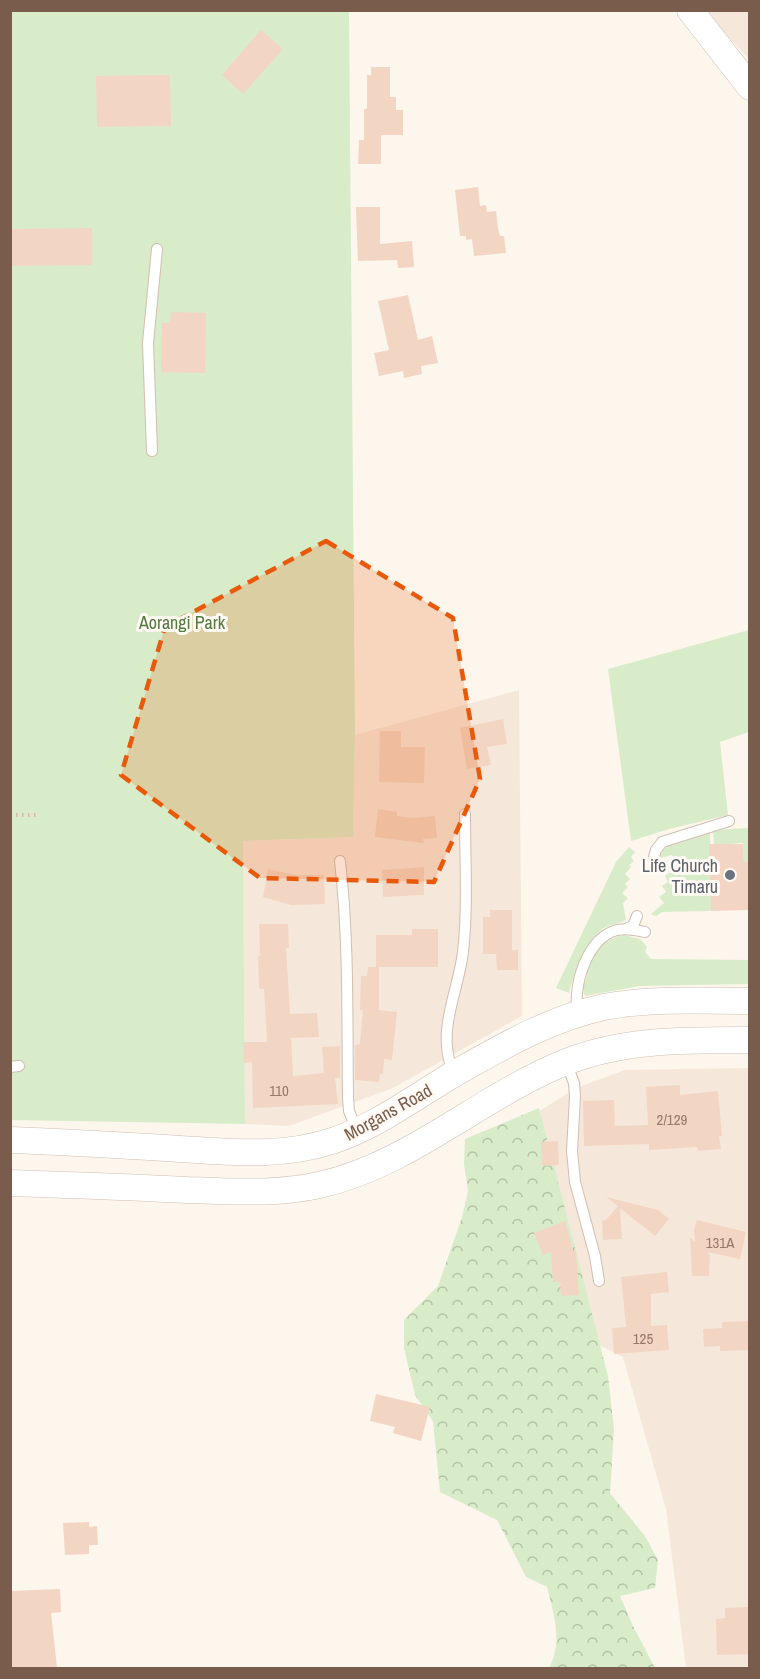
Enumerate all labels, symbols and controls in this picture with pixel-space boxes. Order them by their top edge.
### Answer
park label: Aorangi Park [138,610,226,635]
place label: Life Church Timaru [642,853,718,899]
marker: Life Church Timaru [723,868,737,882]
street label: Morgans Road [340,1078,436,1146]
house number: 110 [269,1080,289,1101]
house number: 2/129 [657,1109,688,1130]
house number: 131A [706,1232,735,1253]
house number: 125 [633,1328,653,1349]

